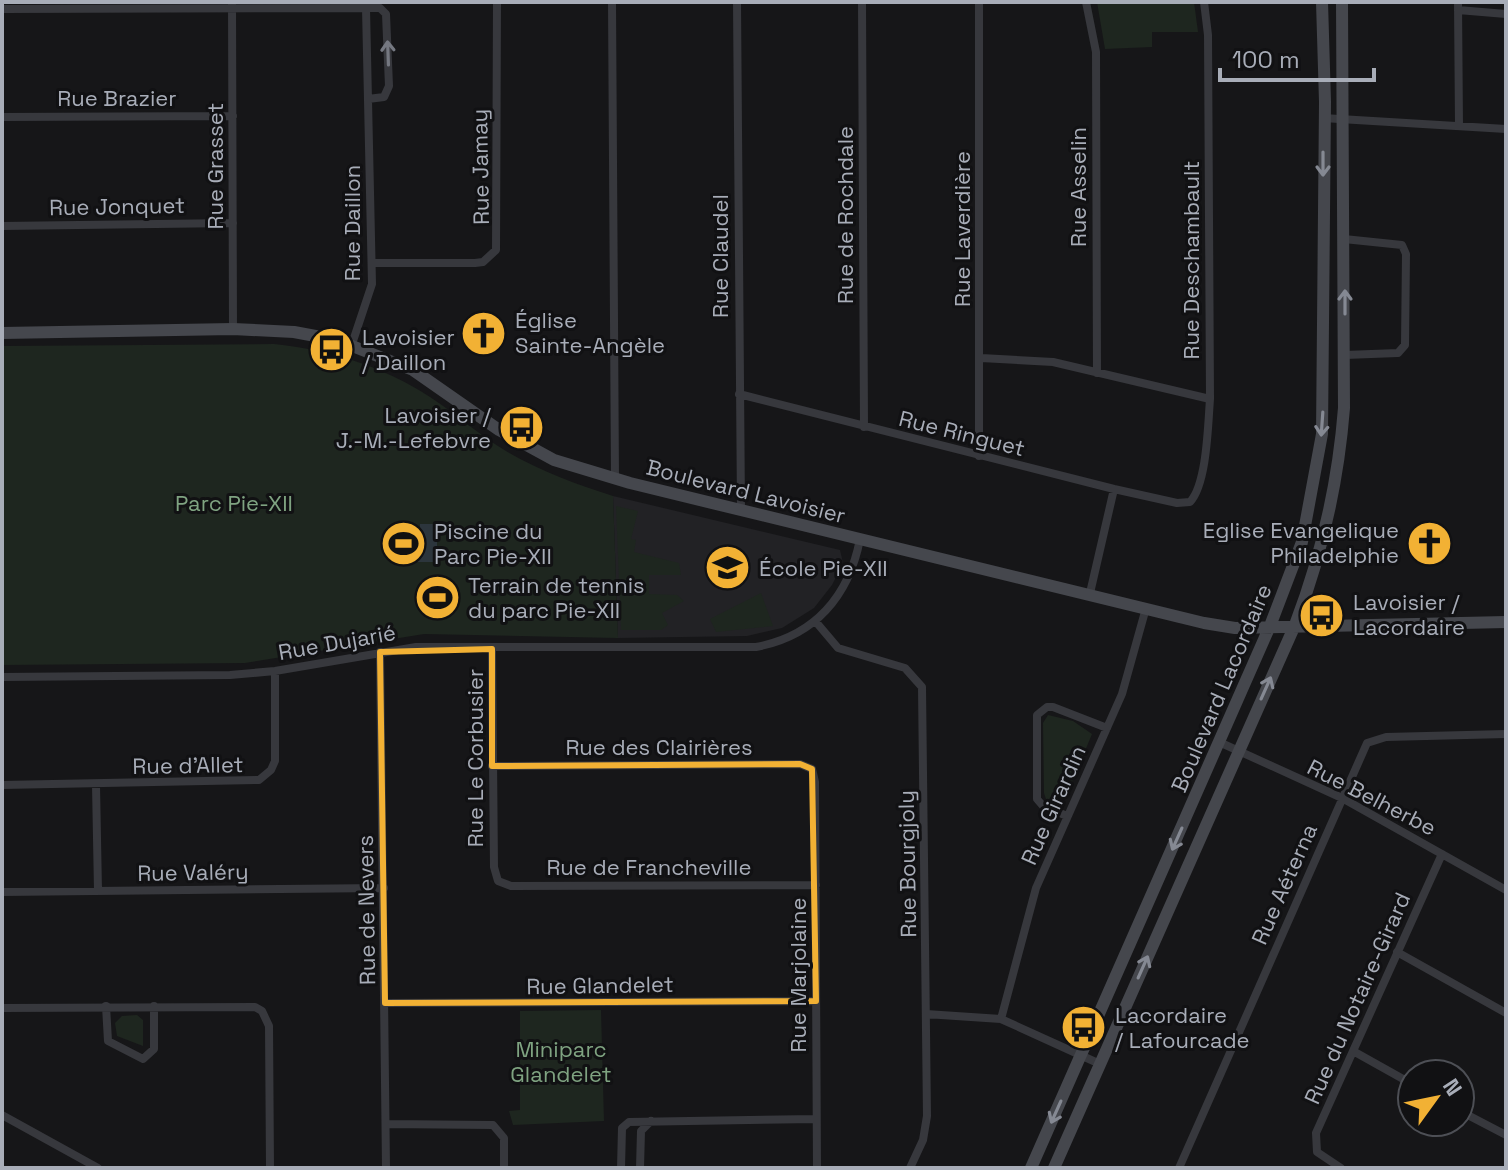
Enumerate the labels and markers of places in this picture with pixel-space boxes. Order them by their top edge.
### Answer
place label: Église Sainte-Angèle [515,306,665,359]
church icon: Église Sainte-Angèle [460,309,508,357]
place label: Lavoisier / Daillon [362,323,455,376]
bus stop icon: Lavoisier / Daillon [307,326,355,374]
place label: Lavoisier / J.-M.-Lefebvre [336,401,492,454]
bus stop icon: Lavoisier / J.-M.-Lefebvre [498,404,546,452]
place label: Eglise Evangelique Philadelphie [1203,516,1399,569]
place label: Piscine du Parc Pie-XII [434,517,552,570]
church icon: Eglise Evangelique Philadelphie [1406,519,1454,567]
sports icon: Piscine du Parc Pie-XII [379,520,427,568]
school or university icon: École Pie-XII [704,544,752,592]
place label: École Pie-XII [759,554,888,582]
place label: Terrain de tennis du parc Pie-XII [468,571,645,624]
sports icon: Terrain de tennis du parc Pie-XII [413,574,461,622]
place label: Lavoisier / Lacordaire [1353,588,1465,641]
bus stop icon: Lavoisier / Lacordaire [1298,591,1346,639]
place label: Lacordaire / Lafourcade [1115,1001,1250,1054]
bus stop icon: Lacordaire / Lafourcade [1060,1004,1108,1052]

